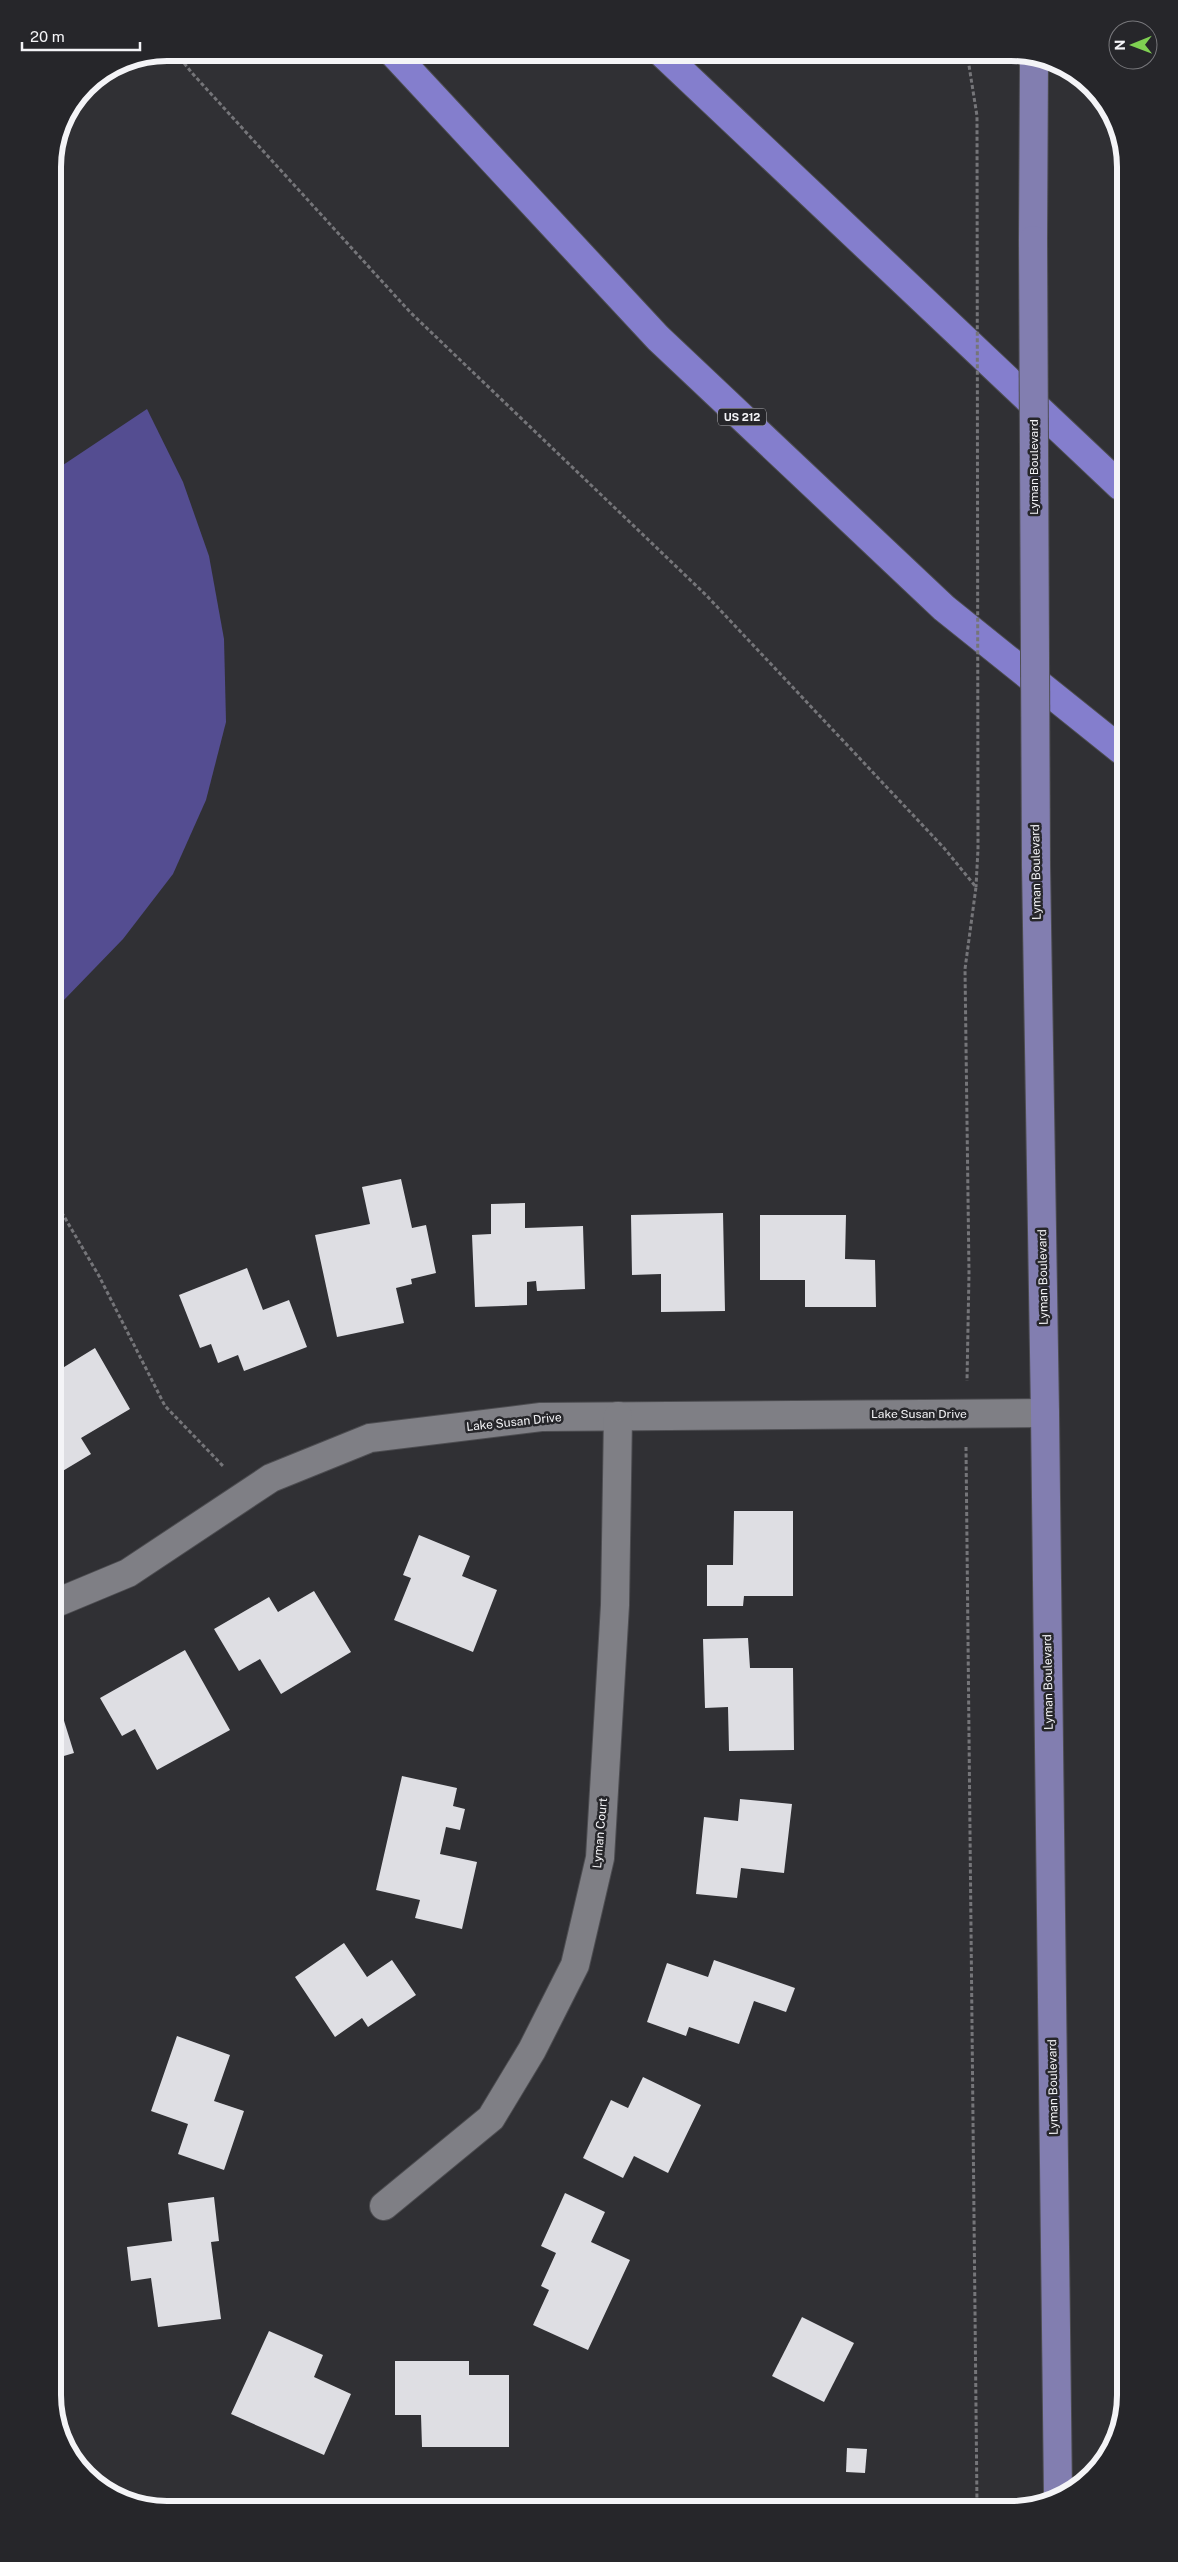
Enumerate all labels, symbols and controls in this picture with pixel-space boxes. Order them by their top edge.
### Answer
scale bar [22,20,140,52]
north arrow [1108,20,1158,70]
text: 20 m [30,28,65,45]
text: N [1112,40,1128,51]
road number: US 212 [718,408,766,426]
street label: Lyman Boulevard [1027,419,1041,515]
street label: Lyman Boulevard [1028,824,1044,920]
street label: Lyman Boulevard [1035,1229,1051,1325]
street label: Lake Susan Drive [871,1407,967,1421]
street label: Lake Susan Drive [466,1410,563,1434]
street label: Lyman Boulevard [1040,1634,1056,1730]
street label: Lyman Court [590,1797,610,1869]
street label: Lyman Boulevard [1045,2039,1061,2135]

